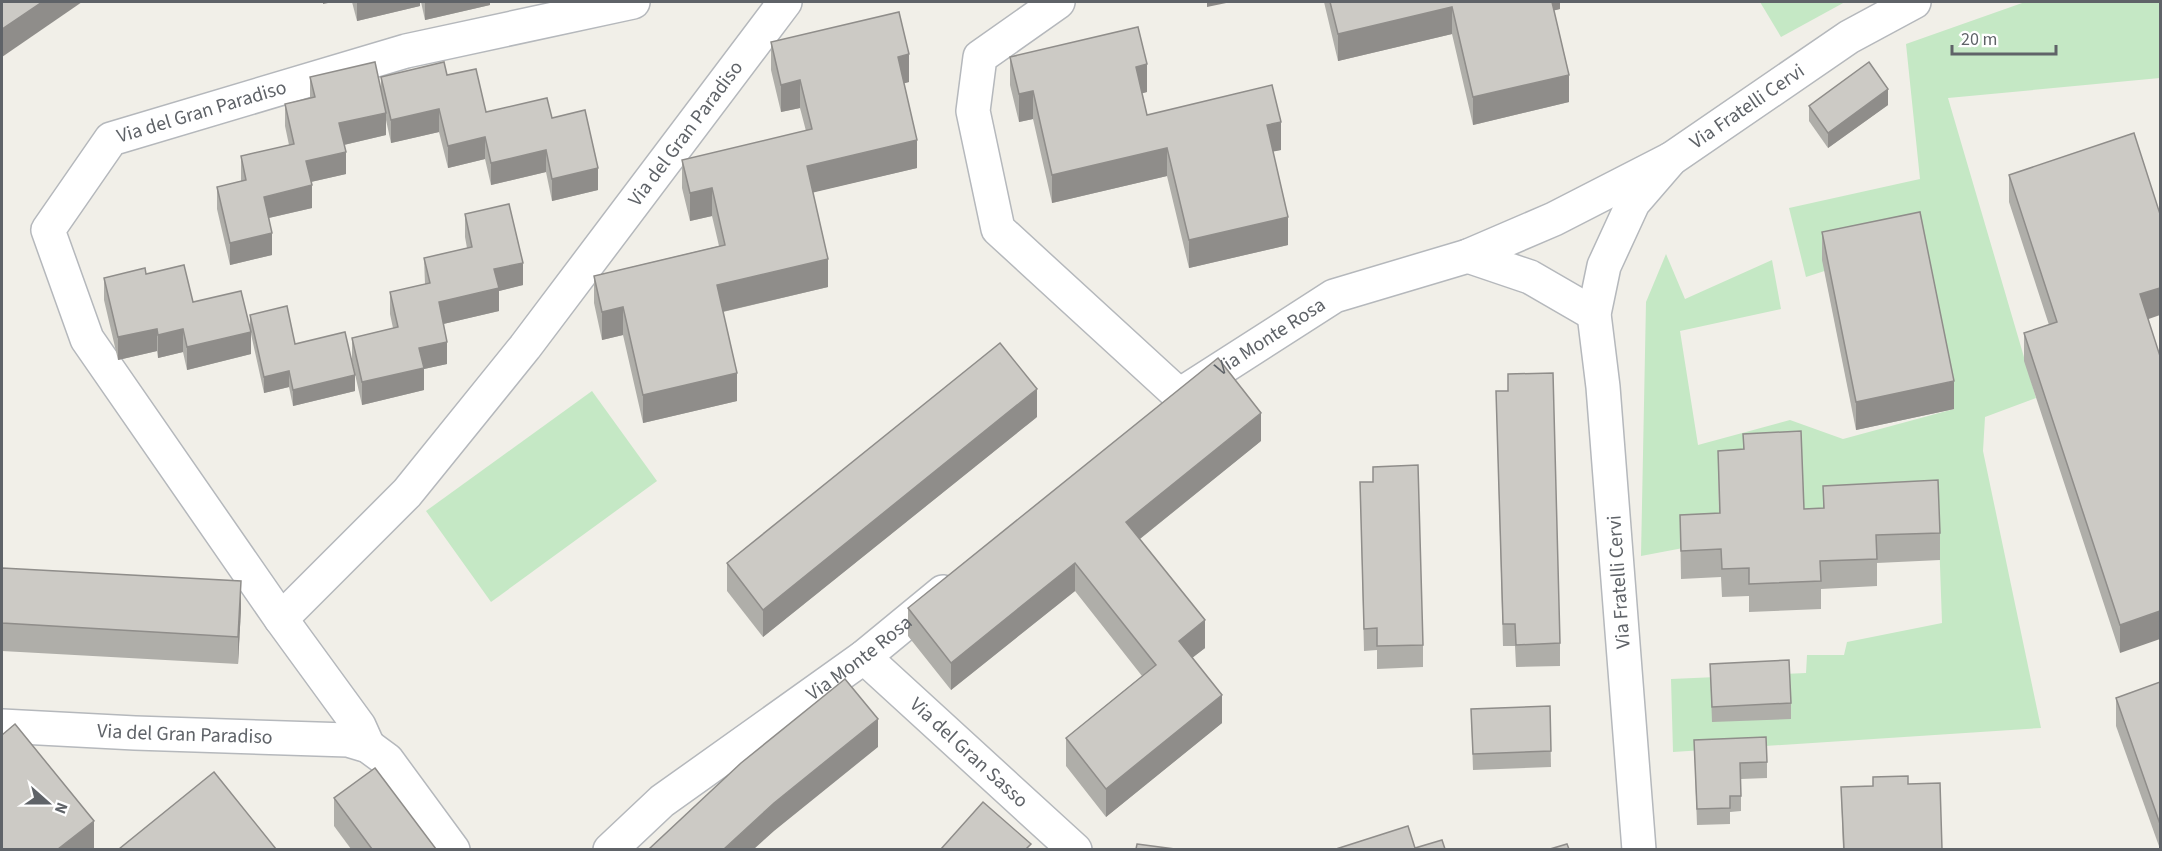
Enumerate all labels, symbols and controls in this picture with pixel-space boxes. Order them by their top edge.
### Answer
scale bar [1952,18,2056,56]
text: 20 m [1961,27,1997,52]
street label: Via del Gran Paradiso [622,55,750,212]
street label: Via Fratelli Cervi [1684,57,1810,156]
street label: Via del Gran Paradiso [113,73,290,150]
street label: Via Monte Rosa [1209,291,1331,383]
street label: Via Fratelli Cervi [1600,514,1638,650]
street label: Via Monte Rosa [801,609,918,708]
street label: Via del Gran Sasso [903,691,1034,814]
street label: Via del Gran Paradiso [96,717,273,752]
north arrow [18,773,78,833]
text: N [49,799,73,817]

